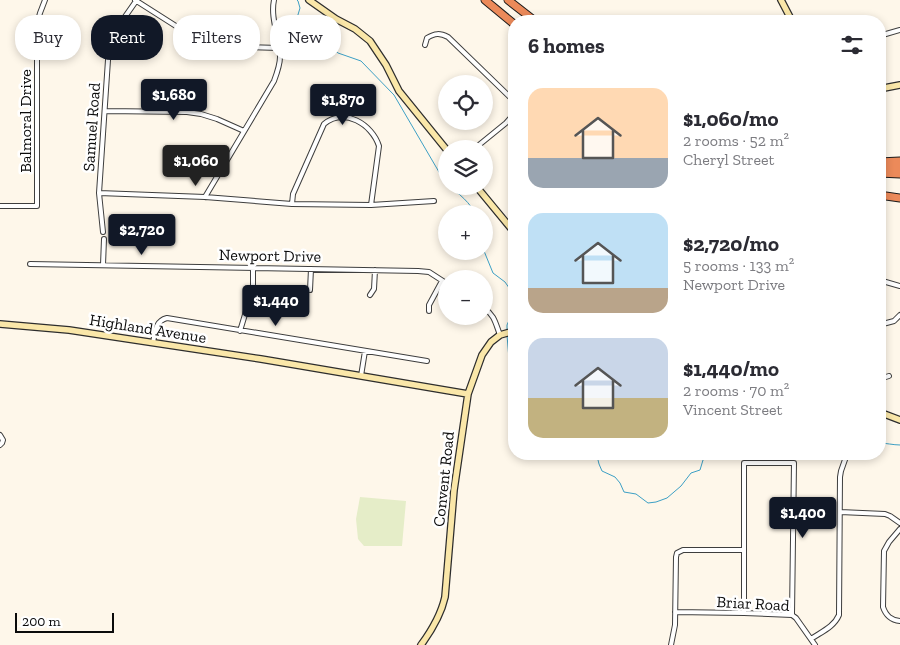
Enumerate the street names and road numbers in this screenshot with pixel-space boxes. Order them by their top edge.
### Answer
street label: Balmoral Drive [16,69,35,173]
street label: Samuel Road [79,82,104,172]
street label: Newport Drive [219,245,321,266]
street label: Highland Avenue [88,310,208,347]
street label: Convent Road [429,430,458,528]
street label: Briar Road [716,592,790,615]

